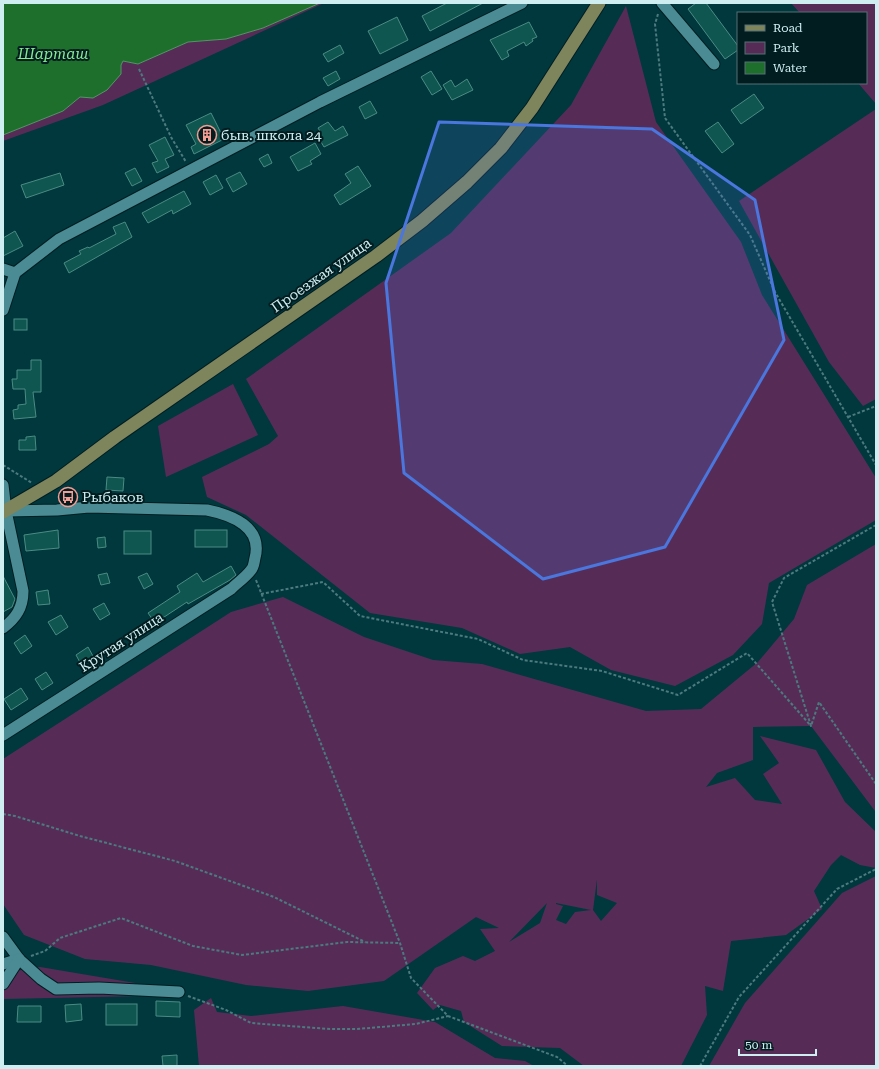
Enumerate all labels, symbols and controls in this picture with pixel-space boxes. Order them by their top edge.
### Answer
legend [737,12,867,84]
text: Road [773,21,803,35]
text: Park [773,41,800,55]
water label: Шарташ [17,45,88,63]
text: Water [773,61,807,75]
building icon: быв. школа 24 [196,124,218,146]
place label: быв. школа 24 [221,127,322,143]
street label: Проезжая улица [268,234,374,315]
bus stop icon: Рыбаков [57,486,79,508]
place label: Рыбаков [82,489,144,505]
street label: Крутая улица [76,609,166,675]
scale bar [739,1031,816,1057]
text: 50 m [745,1038,772,1052]

